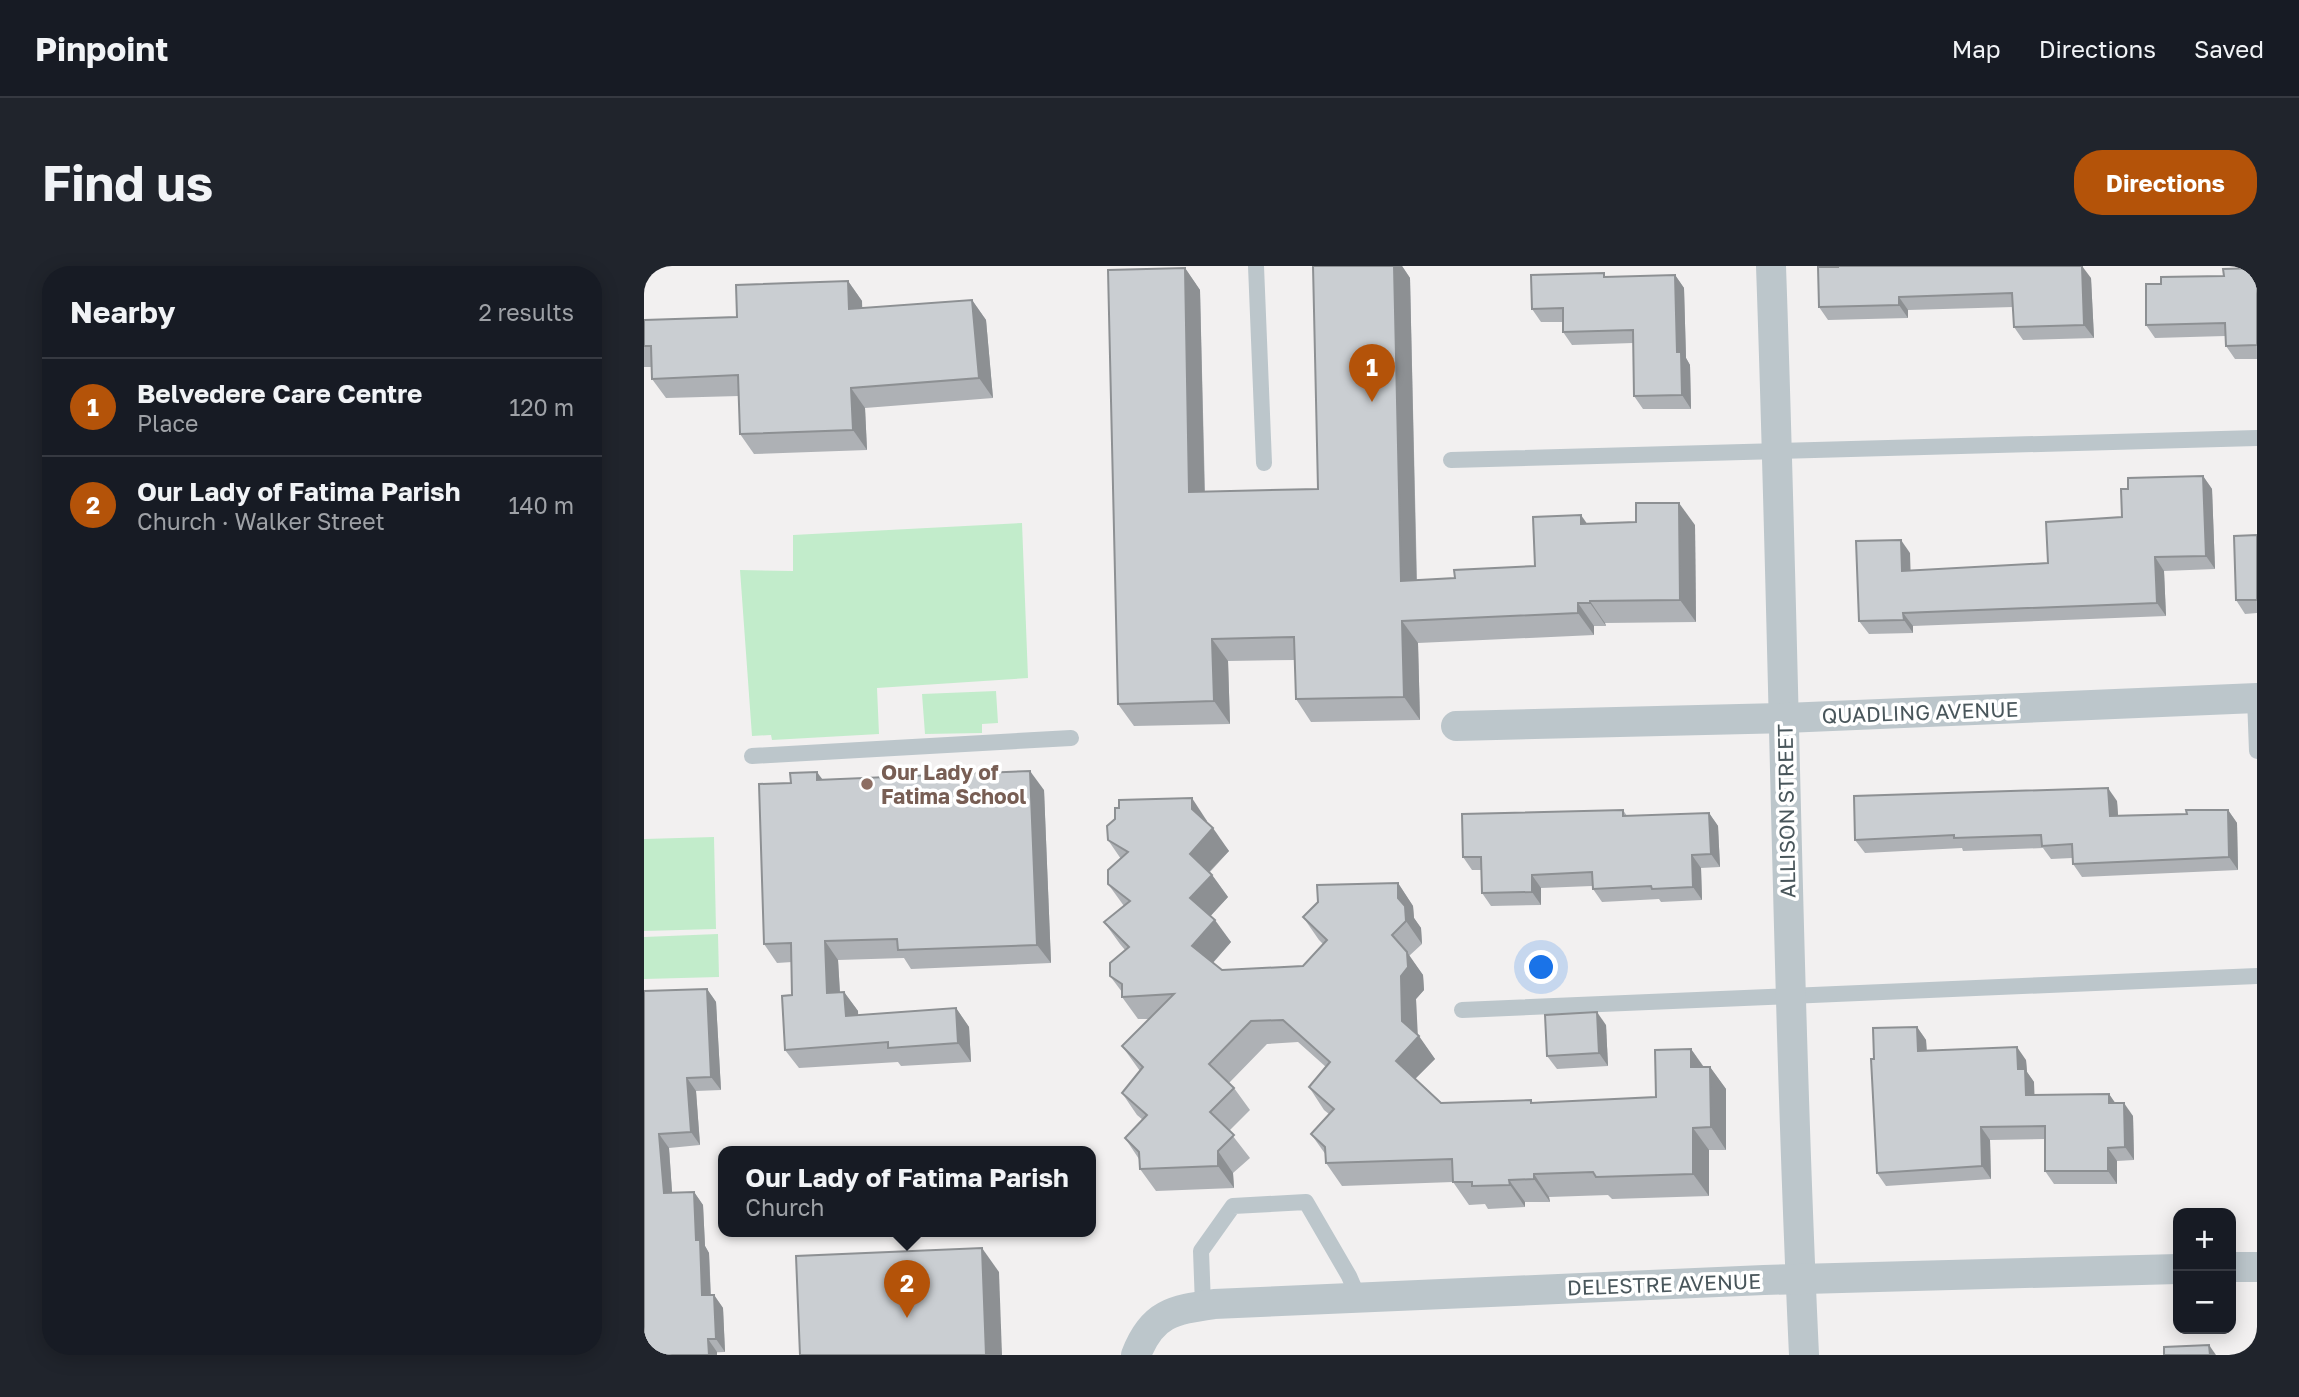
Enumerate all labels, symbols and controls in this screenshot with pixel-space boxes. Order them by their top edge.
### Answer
text: Pinpoint [35,29,168,68]
text: Map [1952,34,2001,63]
text: Directions [2039,34,2156,63]
text: Saved [2194,34,2264,63]
button: Directions [2074,150,2257,215]
text: Find us [42,153,213,212]
text: Nearby [70,294,175,330]
text: 2 results [478,298,574,326]
pin: 1 [1349,344,1395,402]
text: Belvedere Care Centre [137,378,422,409]
text: 1 [87,393,99,421]
text: 120 m [509,393,574,421]
text: Place [137,409,198,437]
text: Our Lady of Fatima Parish [137,476,460,507]
text: 2 [86,491,100,519]
text: 140 m [508,491,574,519]
text: Church · Walker Street [137,507,385,535]
street label: QUADLING AVENUE [1821,696,2019,728]
street label: ALLISON STREET [1771,724,1801,898]
place label: Our Lady of Fatima School [881,759,1026,809]
marker: Our Lady of Fatima School [859,776,875,792]
your location [1524,950,1558,984]
popup [718,1146,1096,1237]
text: Our Lady of Fatima Parish [745,1162,1069,1193]
text: Church [745,1193,824,1221]
map controls [2173,1208,2236,1334]
button: + [2173,1208,2236,1271]
pin: 2 [884,1260,930,1318]
street label: DELESTRE AVENUE [1567,1268,1761,1300]
button: − [2173,1271,2236,1334]

